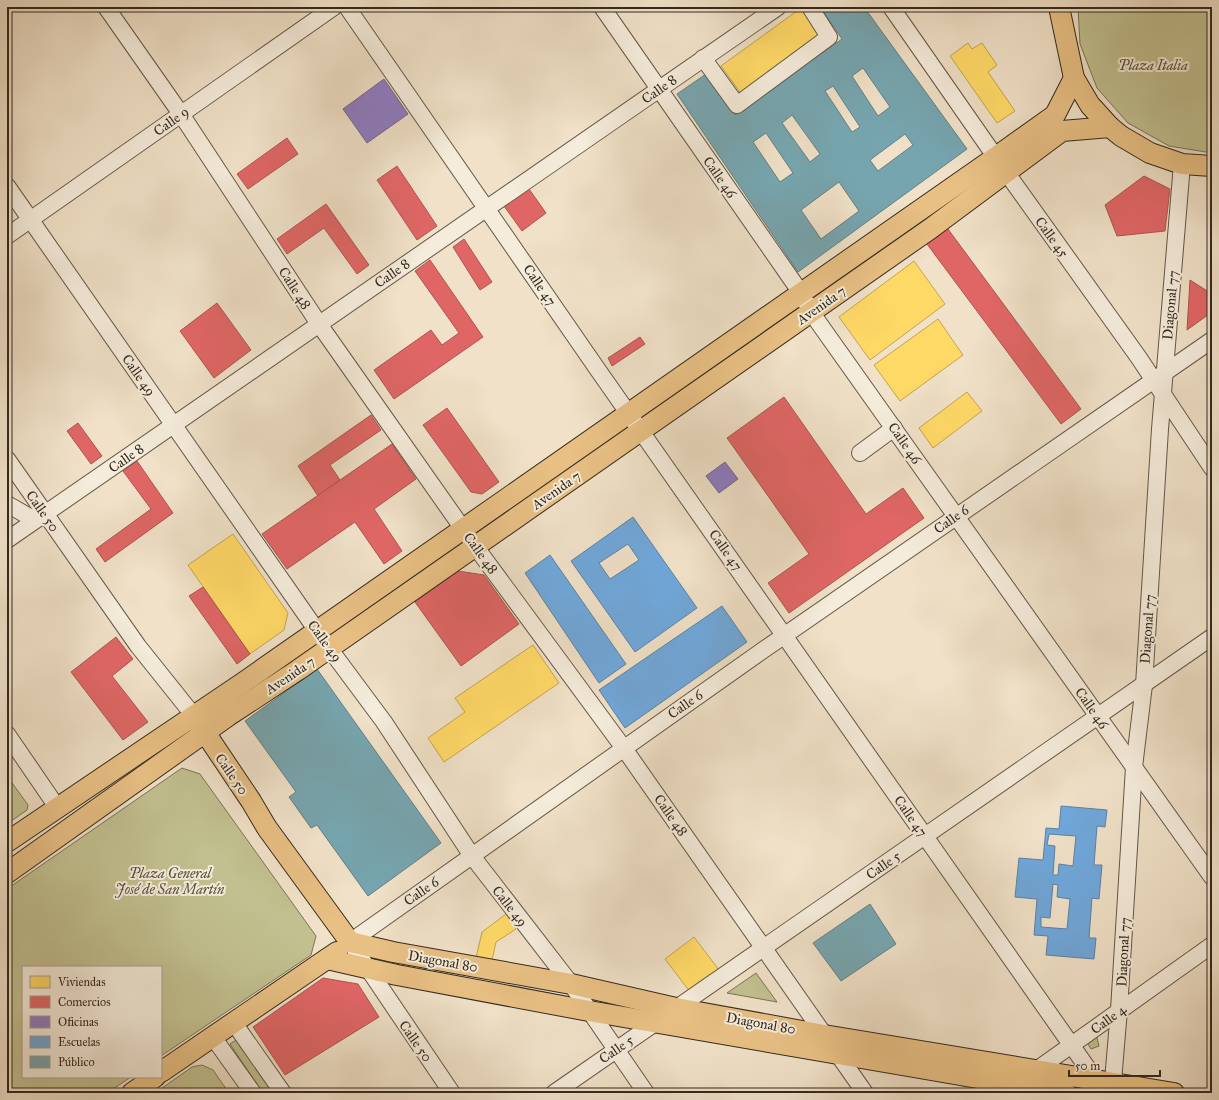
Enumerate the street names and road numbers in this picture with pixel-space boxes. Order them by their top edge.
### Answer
street label: Calle 8 [638,71,680,108]
street label: Calle 9 [150,103,192,140]
street label: Calle 46 [699,153,740,202]
street label: Calle 45 [1031,214,1072,261]
street label: Calle 8 [371,255,413,292]
street label: Calle 47 [520,261,560,309]
street label: Calle 48 [275,264,315,313]
street label: Diagonal 77 [1159,270,1182,341]
street label: Avenida 7 [793,282,849,329]
street label: Calle 49 [118,351,159,399]
street label: Calle 46 [884,419,925,468]
street label: Calle 8 [105,440,147,477]
street label: Avenida 7 [528,467,584,514]
street label: Calle 50 [22,487,63,535]
street label: Calle 6 [930,501,973,538]
street label: Calle 47 [705,526,746,574]
street label: Calle 48 [460,529,501,577]
street label: Diagonal 77 [1137,594,1158,664]
street label: Calle 49 [304,617,345,665]
street label: Avenida 7 [261,653,318,699]
street label: Calle 46 [1071,684,1112,733]
street label: Calle 6 [664,686,707,723]
street label: Calle 50 [211,750,252,798]
street label: Calle 48 [650,791,691,839]
street label: Calle 47 [890,792,931,840]
street label: Calle 5 [863,847,904,883]
street label: Calle 6 [400,873,443,910]
street label: Calle 49 [488,882,531,930]
street label: Diagonal 77 [1113,917,1134,987]
street label: Diagonal 80 [407,947,479,976]
street label: Calle 4 [1087,1000,1130,1038]
street label: Diagonal 80 [725,1009,797,1038]
street label: Calle 50 [395,1017,436,1065]
street label: Calle 5 [596,1031,637,1067]

